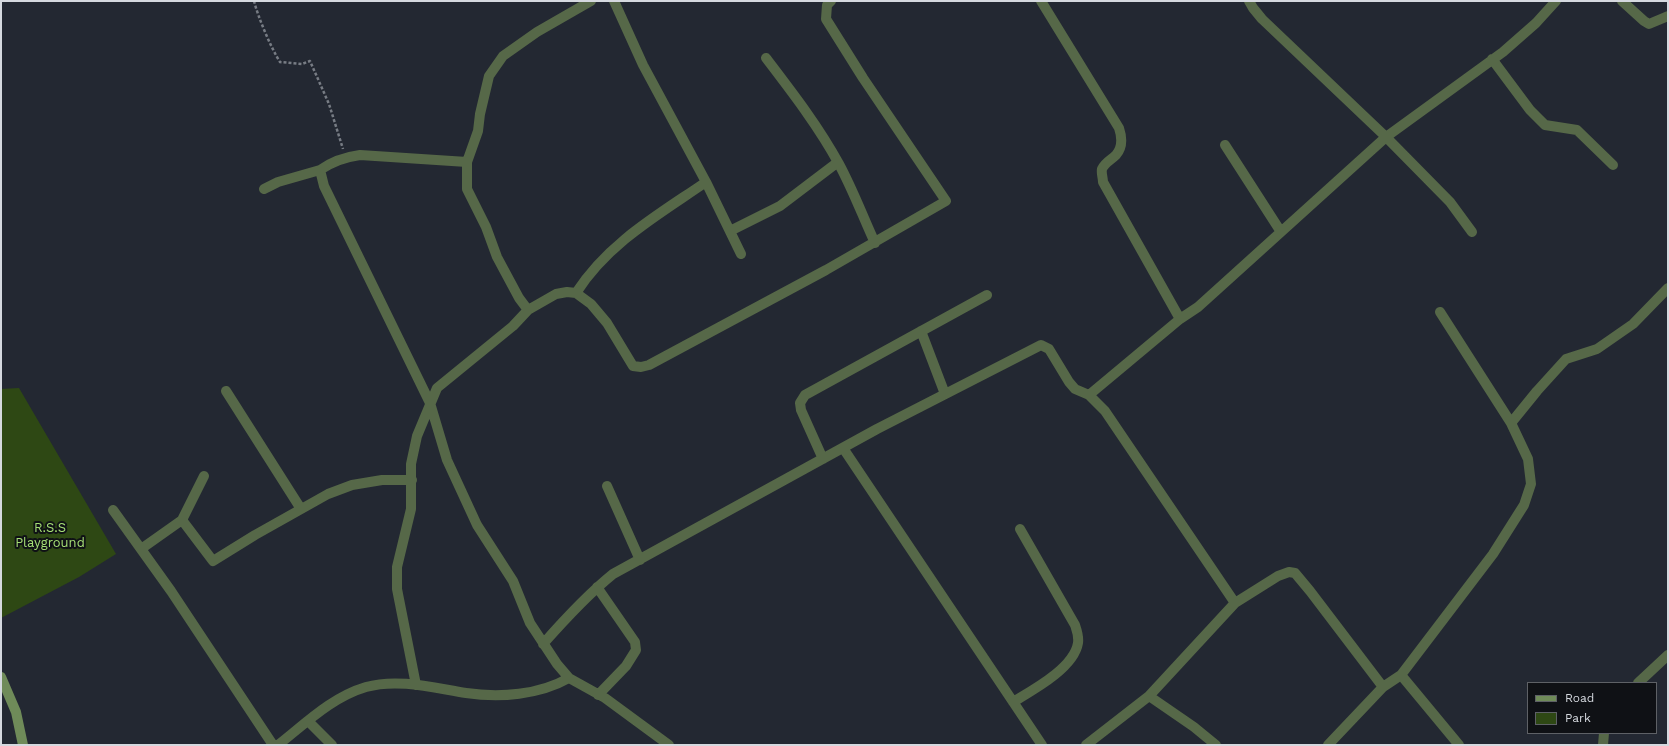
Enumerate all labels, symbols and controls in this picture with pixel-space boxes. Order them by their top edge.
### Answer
park label: R.S.S Playground [15,520,85,551]
legend [1527,682,1657,734]
text: Road [1565,691,1594,705]
text: Park [1565,711,1591,725]

